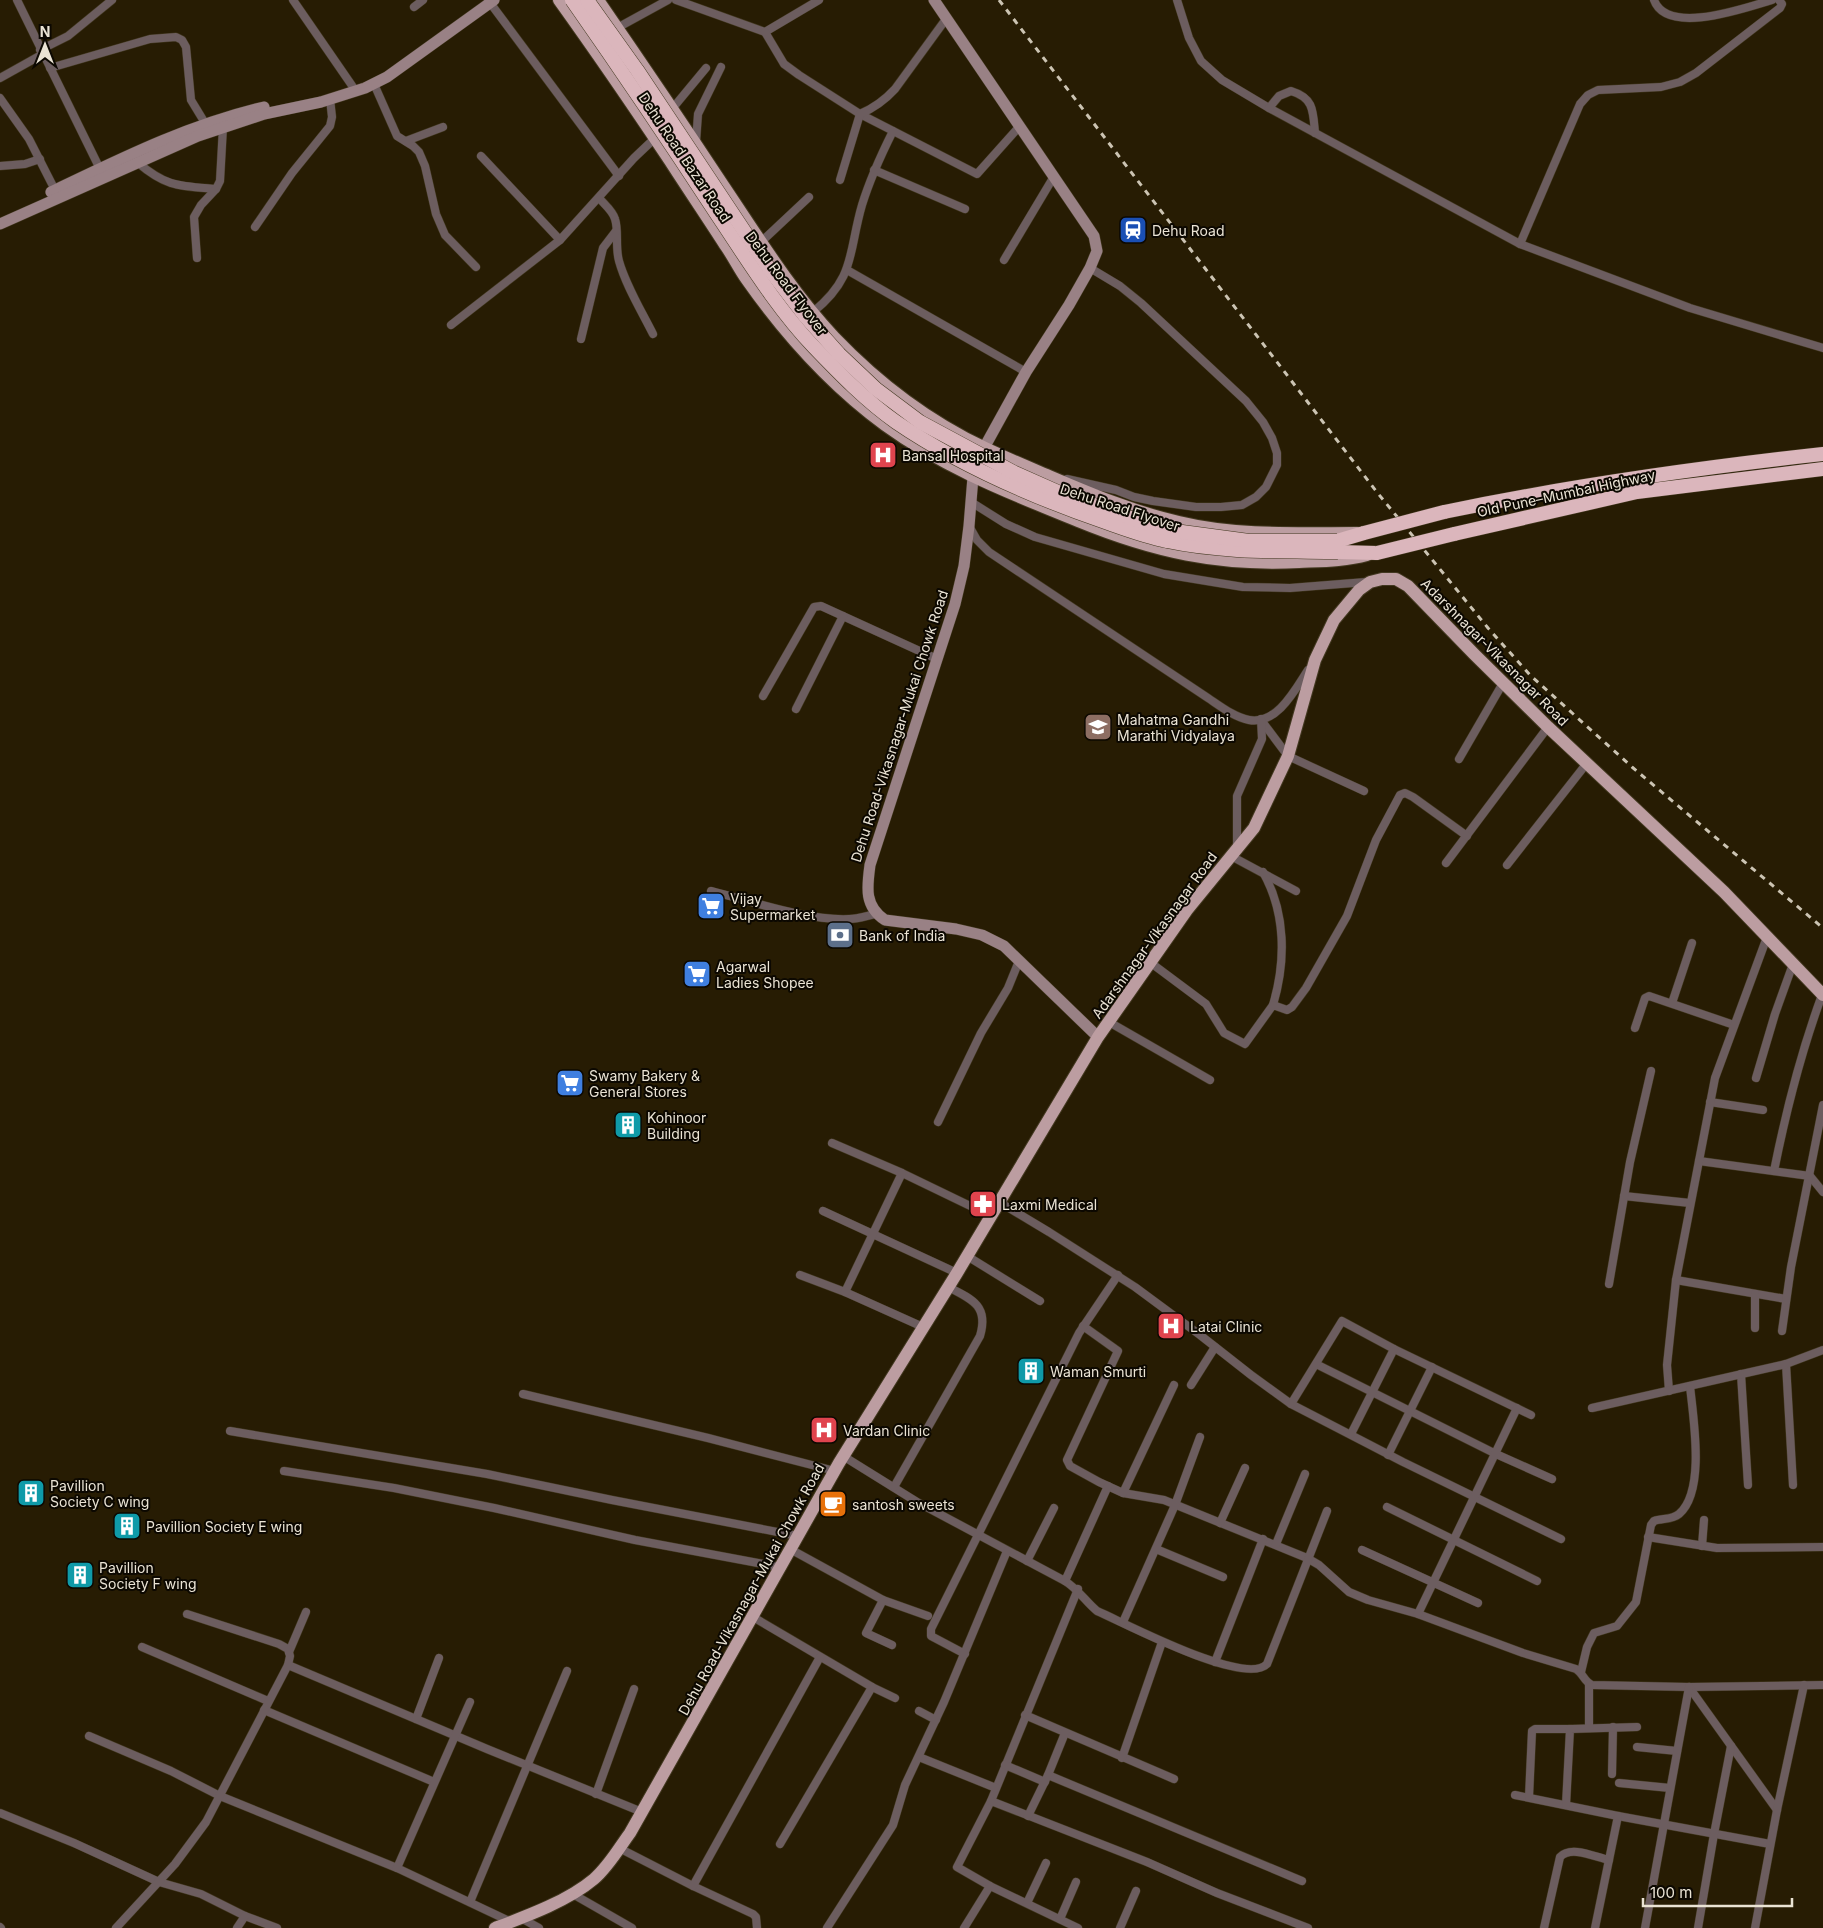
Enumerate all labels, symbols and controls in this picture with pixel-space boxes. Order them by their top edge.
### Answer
north arrow [20,20,70,70]
text: N [40,23,50,40]
street label: Dehu Road Bazar Road [635,89,735,225]
station icon: Dehu Road [1118,215,1148,245]
place label: Dehu Road [1152,222,1225,239]
street label: Dehu Road Flyover [743,228,831,338]
hospital icon: Bansal Hospital [868,440,898,470]
place label: Bansal Hospital [902,447,1004,464]
street label: Old Pune–Mumbai Highway [1475,466,1657,520]
street label: Dehu Road Flyover [1058,480,1182,534]
street label: Adarshnagar-Vikasnagar Road [1418,575,1572,729]
street label: Dehu Road-Vikasnagar-Mukai Chowk Road [847,588,951,864]
place label: Mahatma Gandhi Marathi Vidyalaya [1117,711,1235,744]
school or university icon: Mahatma Gandhi Marathi Vidyalaya [1083,712,1113,742]
street label: Adarshnagar-Vikasnagar Road [1088,848,1220,1022]
place label: Vijay Supermarket [730,890,816,923]
supermarket icon: Vijay Supermarket [696,891,726,921]
bank icon: Bank of India [825,920,855,950]
place label: Bank of India [859,927,945,944]
place label: Agarwal Ladies Shopee [716,958,814,991]
supermarket icon: Agarwal Ladies Shopee [682,959,712,989]
place label: Swamy Bakery & General Stores [589,1067,700,1100]
supermarket icon: Swamy Bakery & General Stores [555,1068,585,1098]
place label: Kohinoor Building [647,1109,706,1142]
building icon: Kohinoor Building [613,1110,643,1140]
pharmacy icon: Laxmi Medical [968,1189,998,1219]
place label: Laxmi Medical [1002,1196,1097,1213]
hospital icon: Latai Clinic [1156,1311,1186,1341]
place label: Latai Clinic [1190,1318,1262,1335]
building icon: Waman Smurti [1016,1356,1046,1386]
place label: Waman Smurti [1050,1363,1146,1380]
hospital icon: Vardan Clinic [809,1415,839,1445]
place label: Vardan Clinic [843,1422,930,1439]
street label: Dehu Road-Vikasnagar-Mukai Chowk Road [674,1460,828,1718]
place label: Pavillion Society C wing [50,1477,149,1510]
building icon: Pavillion Society C wing [16,1478,46,1508]
cafe icon: santosh sweets [818,1489,848,1519]
place label: santosh sweets [852,1496,955,1513]
building icon: Pavillion Society E wing [112,1511,142,1541]
place label: Pavillion Society E wing [146,1518,302,1535]
place label: Pavillion Society F wing [99,1559,197,1592]
building icon: Pavillion Society F wing [65,1560,95,1590]
scale bar [1643,1876,1792,1908]
text: 100 m [1650,1883,1692,1902]

